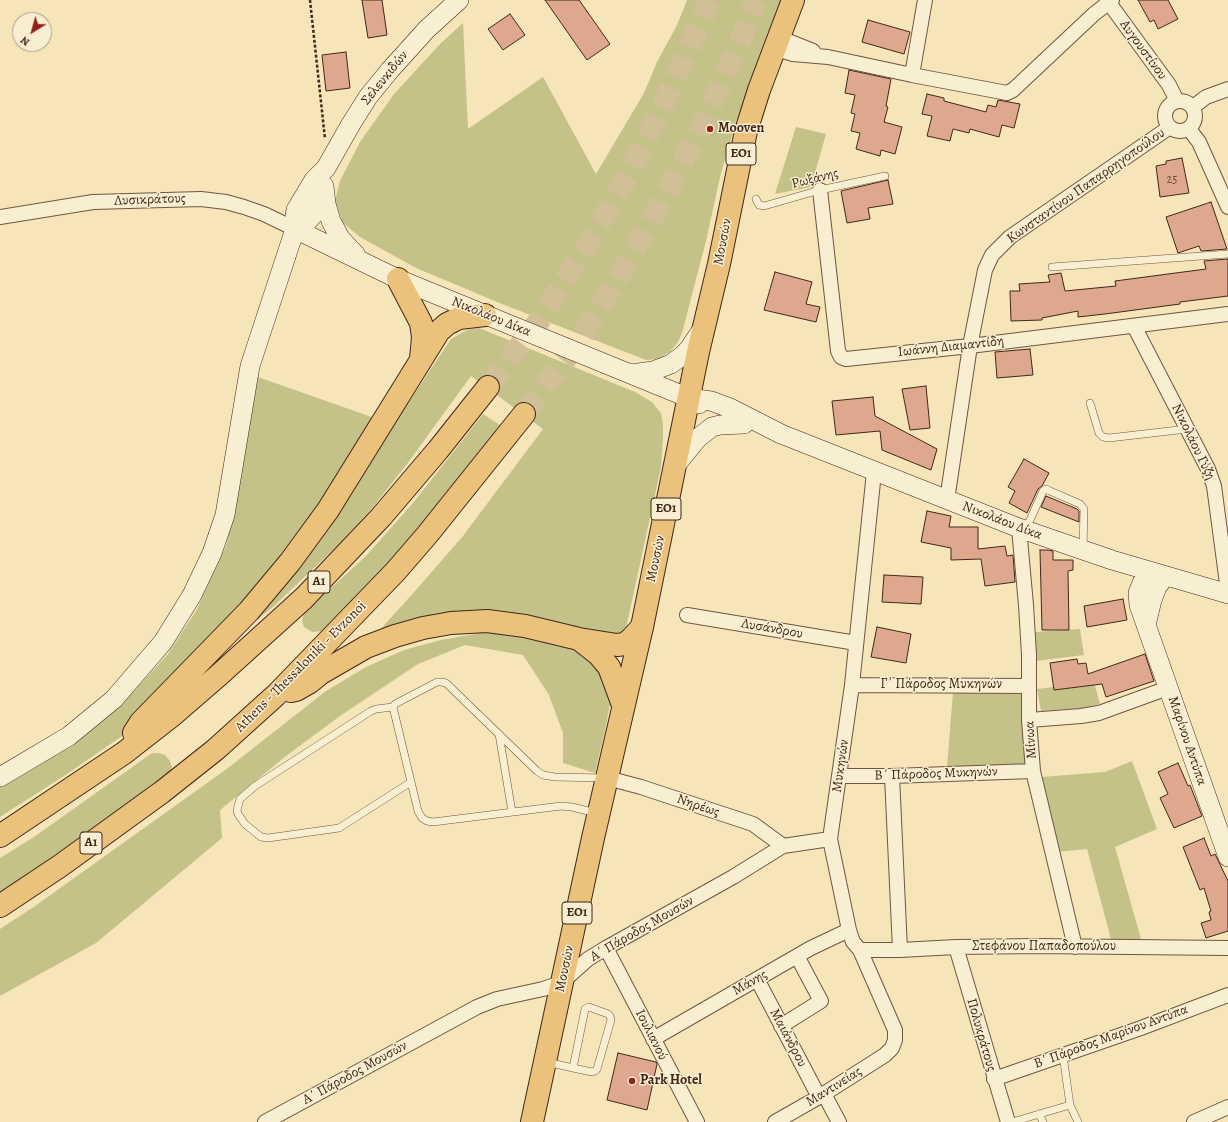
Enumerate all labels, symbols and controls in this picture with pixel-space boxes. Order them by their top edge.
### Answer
north arrow [12,12,52,52]
street label: Αυγουστίνου [1116,17,1170,83]
text: N [17,33,33,50]
street label: Σελευκιδών [358,47,412,109]
place label: Mooven [718,121,764,137]
marker: Mooven [705,124,715,134]
street label: Κωνσταντίνου Παπαρρηγοπούλου [1004,125,1168,247]
road number: ΕΟ1 [726,143,756,165]
street label: Ρωξάνης [790,165,840,193]
house number: 25 [1167,173,1177,187]
street label: Λυσικράτους [114,190,186,210]
street label: Μουσών [710,217,736,267]
street label: Νικολάου Δίκα [449,293,533,341]
street label: Ιωάννη Διαμαντίδη [897,333,1005,361]
street label: Νικολάου Γύζη [1167,401,1219,483]
road number: ΕΟ1 [651,498,681,520]
street label: Νικολάου Δίκα [960,498,1044,544]
street label: Μουσών [643,534,669,584]
road number: Α1 [308,571,330,593]
street label: Athens - Thessaloniki - Evzonoi [232,598,370,736]
street label: Λυσάνδρου [740,615,804,643]
street label: Γ΄ Πάροδος Μυκηνών [880,677,1002,693]
street label: Μαρίνου Αντύπα [1164,694,1210,788]
street label: Μίνωα [1021,720,1041,760]
street label: Μυκηνών [829,738,853,794]
street label: Β΄ Πάροδος Μυκηνών [874,763,998,785]
street label: Νηρέως [674,791,722,821]
road number: Α1 [80,832,102,854]
street label: Α΄ Πάροδος Μουσών [587,893,697,965]
road number: ΕΟ1 [562,902,592,924]
street label: Στεφάνου Παπαδοπούλου [972,939,1116,955]
street label: Μουσών [552,944,578,994]
street label: Μάνης [730,966,770,1000]
street label: Πολυκράτους [963,996,999,1074]
street label: Β΄ Πάροδος Μαρίνου Αντύπα [1032,1001,1190,1073]
street label: Μαιάνδρου [766,1006,810,1070]
street label: Ιουλιανού [631,1007,671,1063]
street label: Α΄ Πάροδος Μουσών [300,1037,410,1109]
street label: Μαντινείας [803,1063,865,1111]
place label: Park Hotel [640,1073,702,1089]
marker: Park Hotel [627,1076,637,1086]

